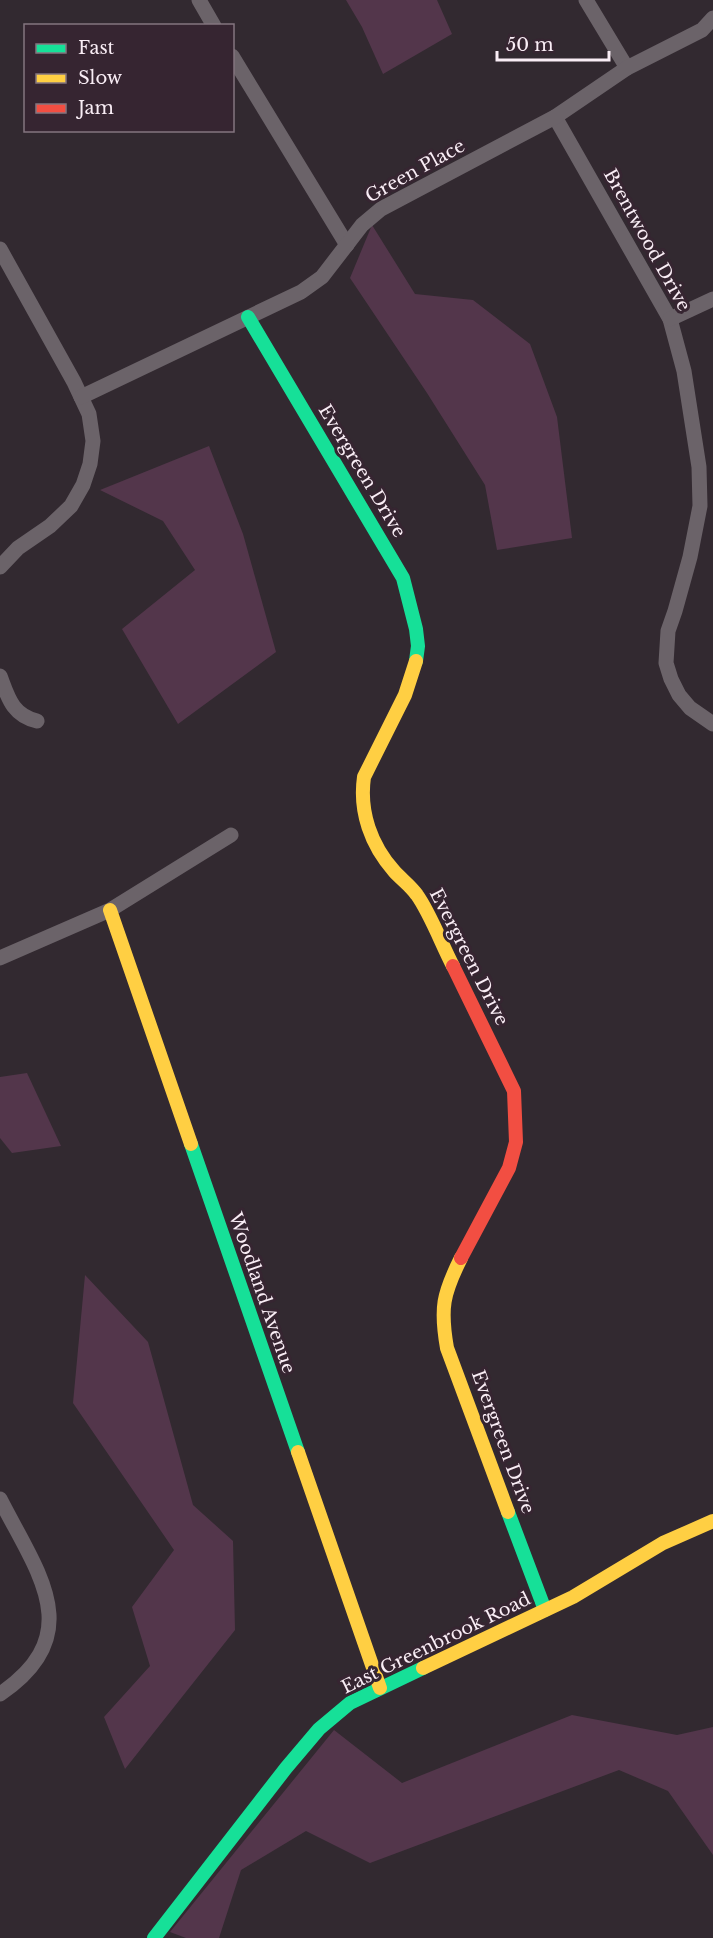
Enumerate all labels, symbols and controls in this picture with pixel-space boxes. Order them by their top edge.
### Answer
legend [24,24,234,132]
scale bar [497,24,610,62]
text: 50 m [506,34,554,56]
text: Fast [78,37,115,59]
text: Slow [78,67,123,89]
text: Jam [76,97,114,119]
street label: Green Place [361,135,469,207]
street label: Brentwood Drive [599,165,695,315]
street label: Evergreen Drive [314,401,410,541]
street label: Evergreen Drive [425,885,513,1029]
street label: Woodland Avenue [224,1209,300,1376]
street label: Evergreen Drive [467,1367,539,1517]
street label: East Greenbrook Road [338,1588,534,1698]

